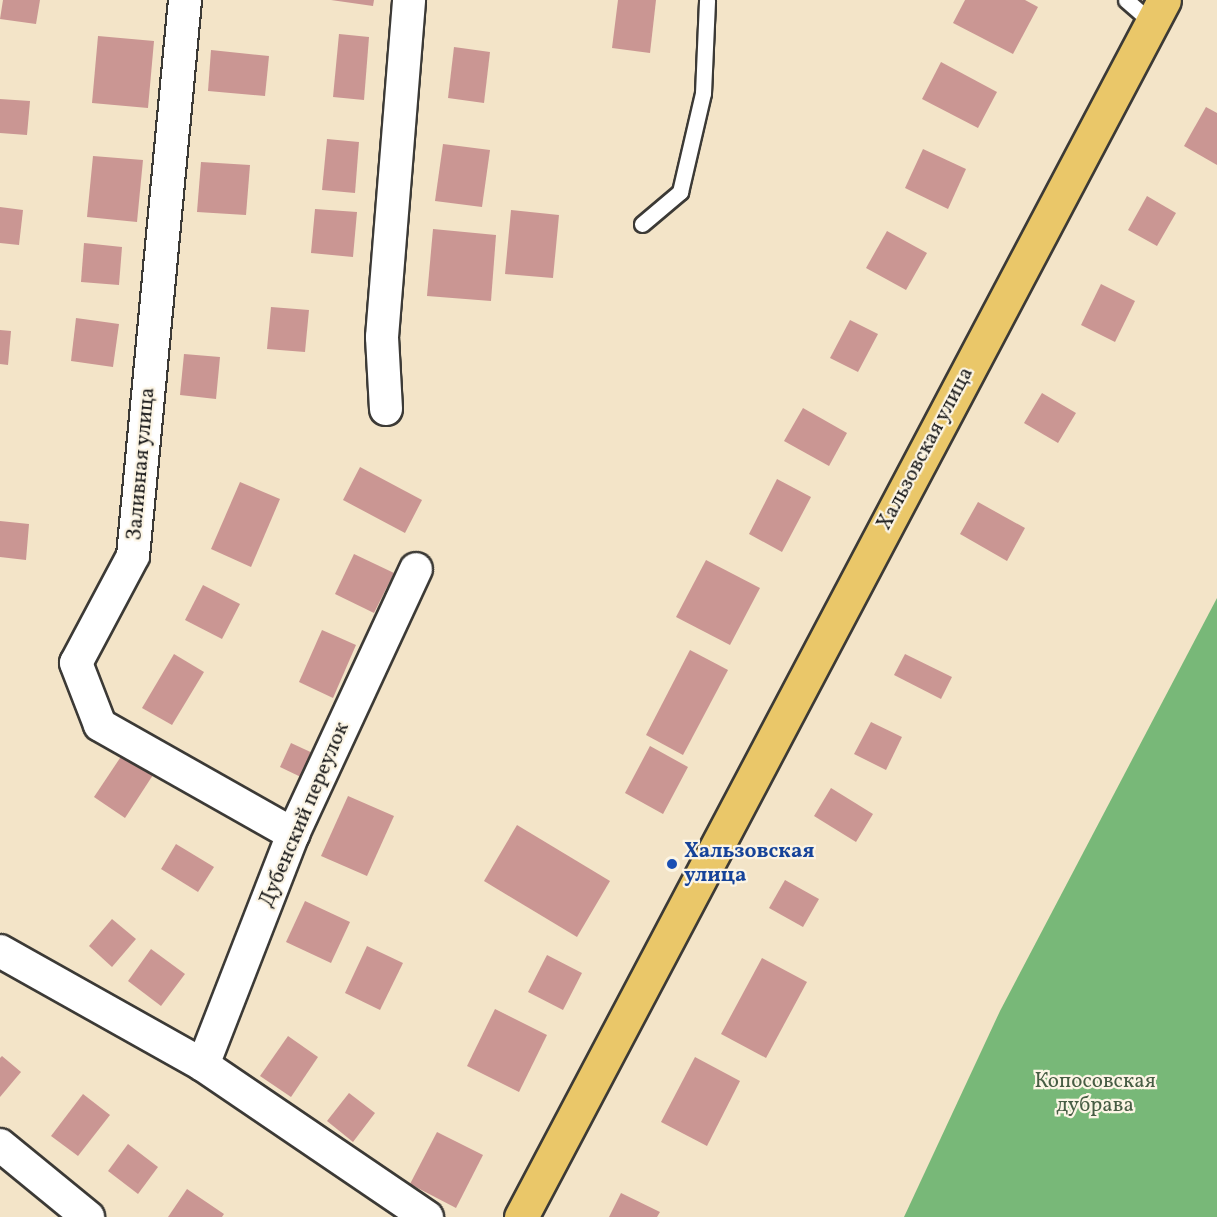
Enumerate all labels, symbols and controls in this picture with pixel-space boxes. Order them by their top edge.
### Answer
street label: Хальзовская улица [872,363,980,535]
street label: Заливная улица [123,386,161,542]
street label: Дубенский переулок [255,719,355,911]
place label: Хальзовская улица [684,839,814,889]
marker: Хальзовская улица [665,857,679,871]
park label: Копосовская дубрава [1034,1069,1156,1119]

